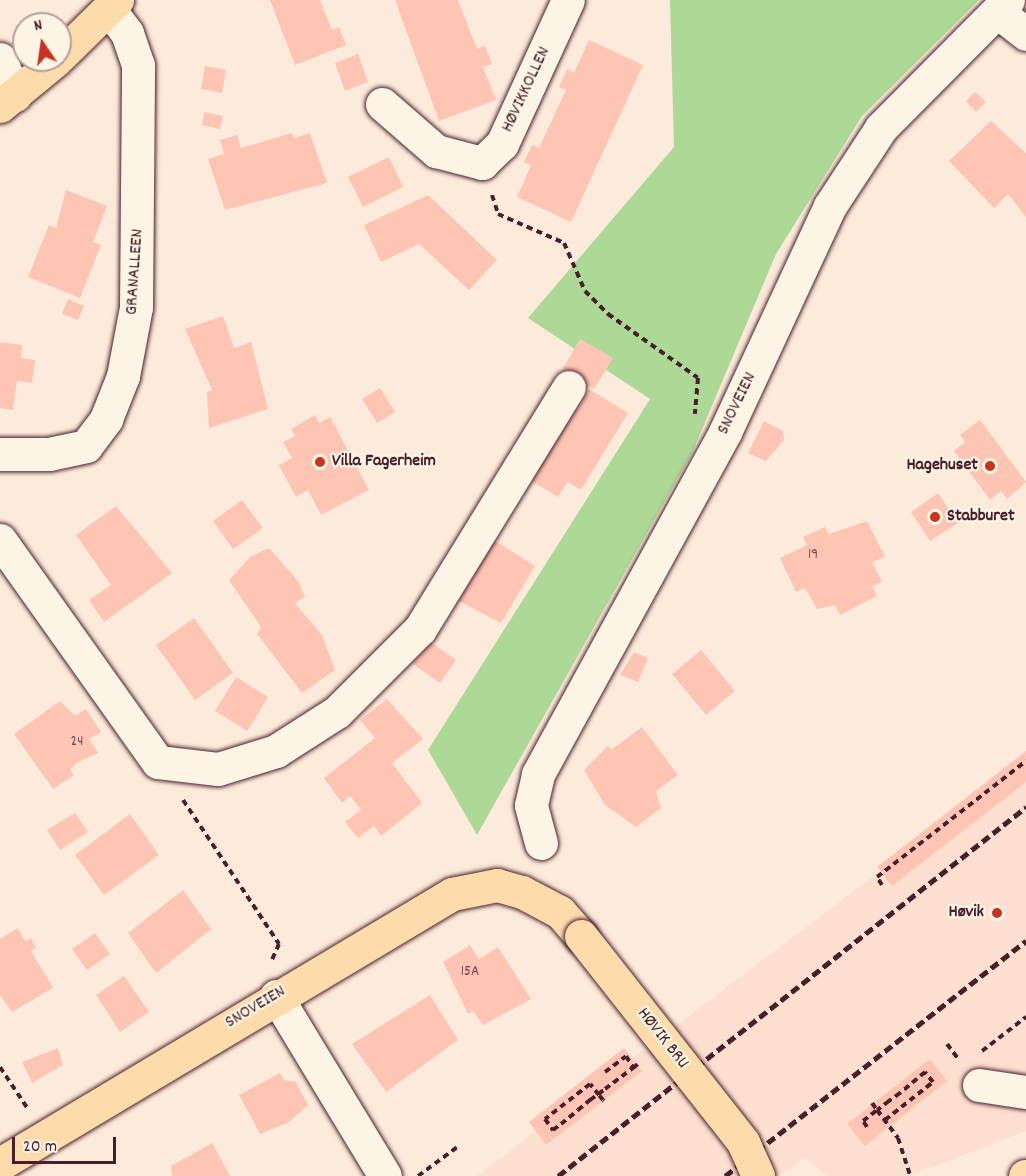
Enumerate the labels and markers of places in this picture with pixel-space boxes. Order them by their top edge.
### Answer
place label: Villa Fagerheim [332,451,436,473]
marker: Villa Fagerheim [313,455,327,469]
place label: Hagehuset [906,455,978,477]
marker: Hagehuset [983,459,997,473]
place label: Stabburet [947,506,1015,528]
marker: Stabburet [928,510,942,524]
place label: Høvik [949,902,984,924]
marker: Høvik [988,904,1006,922]

